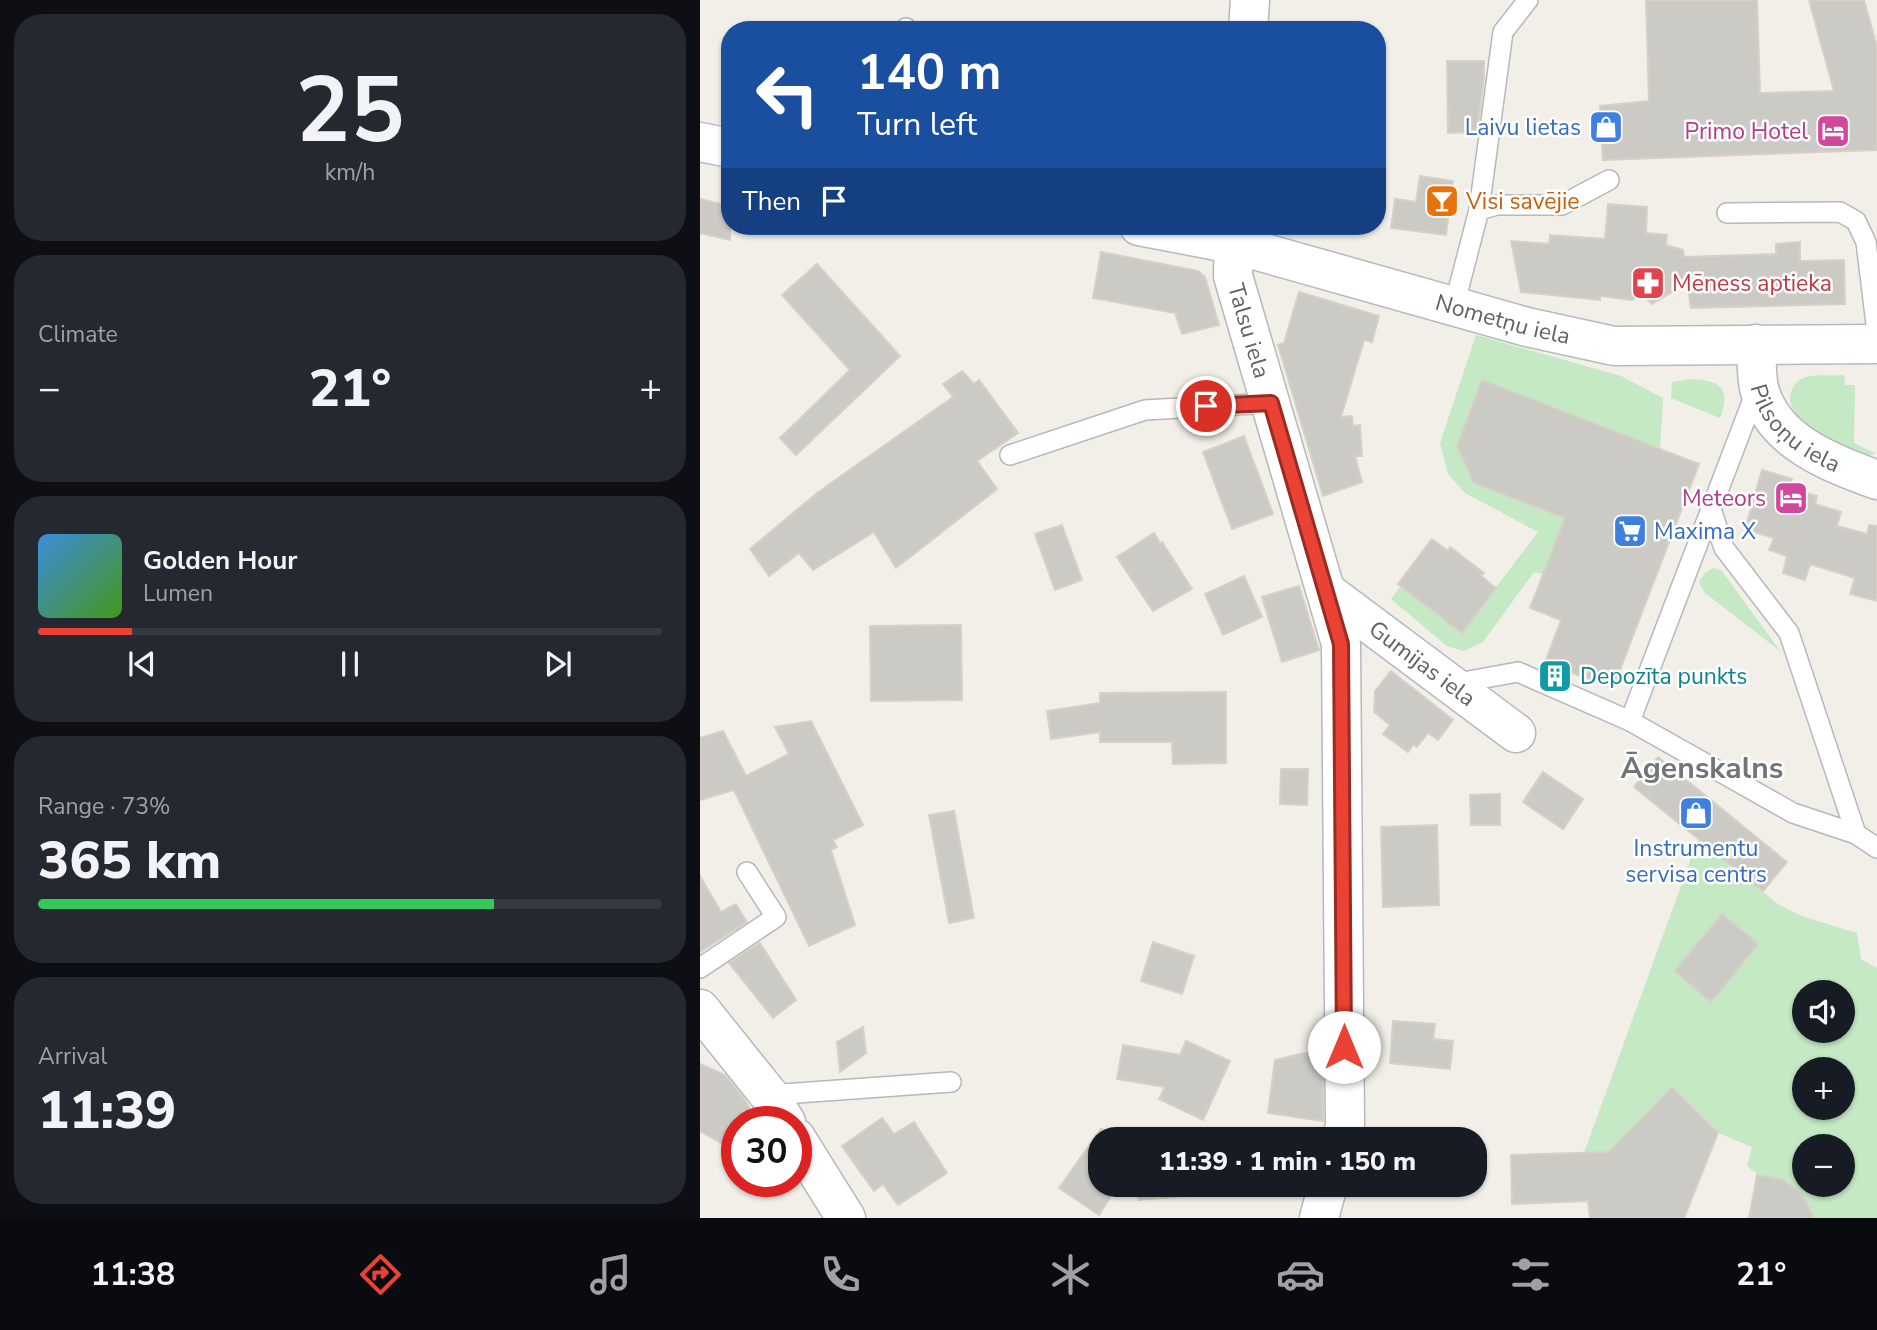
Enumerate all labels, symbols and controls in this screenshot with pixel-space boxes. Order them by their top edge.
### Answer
text: 140 m [857,39,1001,106]
text: 25 [295,49,405,173]
icon: left [742,49,833,140]
text: Turn left [857,103,977,146]
shop icon: Laivu lietas [1587,108,1625,146]
place label: Laivu lietas [1465,112,1581,143]
hotel icon: Primo Hotel [1814,112,1852,150]
place label: Primo Hotel [1685,116,1808,147]
text: km/h [325,157,375,188]
icon: arrive [815,182,853,220]
bar icon: Visi savējie [1423,182,1461,220]
text: Then [742,184,801,219]
place label: Visi savējie [1465,186,1580,217]
pharmacy icon: Mēness aptieka [1629,264,1667,302]
place label: Mēness aptieka [1672,268,1832,299]
street label: Talsu iela [1220,280,1278,382]
street label: Nometņu iela [1432,286,1573,352]
text: Climate [38,319,118,350]
text: 21° [309,353,391,424]
text: − [38,363,61,414]
text: + [639,363,662,414]
pin [1176,376,1236,436]
street label: Pilsoņu iela [1743,380,1845,479]
icon: arrive [1187,387,1225,425]
hotel icon: Meteors [1772,479,1810,517]
place label: Meteors [1682,483,1766,514]
supermarket icon: Maxima X [1611,512,1649,550]
place label: Maxima X [1654,516,1756,547]
text: Golden Hour [143,543,298,578]
text: Lumen [143,578,213,609]
street label: Gumijas iela [1363,613,1482,713]
icon: previous [123,645,161,683]
icon: pause [331,645,369,683]
icon: next [539,645,577,683]
building icon: Depozīta punkts [1536,657,1574,695]
place label: Depozīta punkts [1580,661,1747,692]
district label: Āgenskalns [1621,748,1783,789]
text: Range · 73% [38,791,170,822]
shop icon: Instrumentu servisa centrs [1677,794,1715,832]
text: 365 km [38,825,221,896]
place label: Instrumentu servisa centrs [1625,833,1767,890]
map controls [1792,980,1855,1197]
button: sound [1792,980,1855,1043]
position arrow [1307,1010,1381,1084]
text: Arrival [38,1041,107,1072]
button: + [1792,1057,1855,1120]
text: 11:39 [38,1075,176,1146]
speed limit sign: 30 [721,1106,812,1197]
button: − [1792,1134,1855,1197]
text: 11:39 · 1 min · 150 m [1159,1144,1416,1179]
icon: directions [356,1250,405,1299]
icon: music [586,1250,635,1299]
icon: phone [816,1250,865,1299]
icon: climate [1046,1250,1095,1299]
icon: car [1276,1250,1325,1299]
icon: filters [1506,1250,1555,1299]
text: 11:38 [90,1253,175,1296]
text: 21° [1736,1253,1786,1296]

